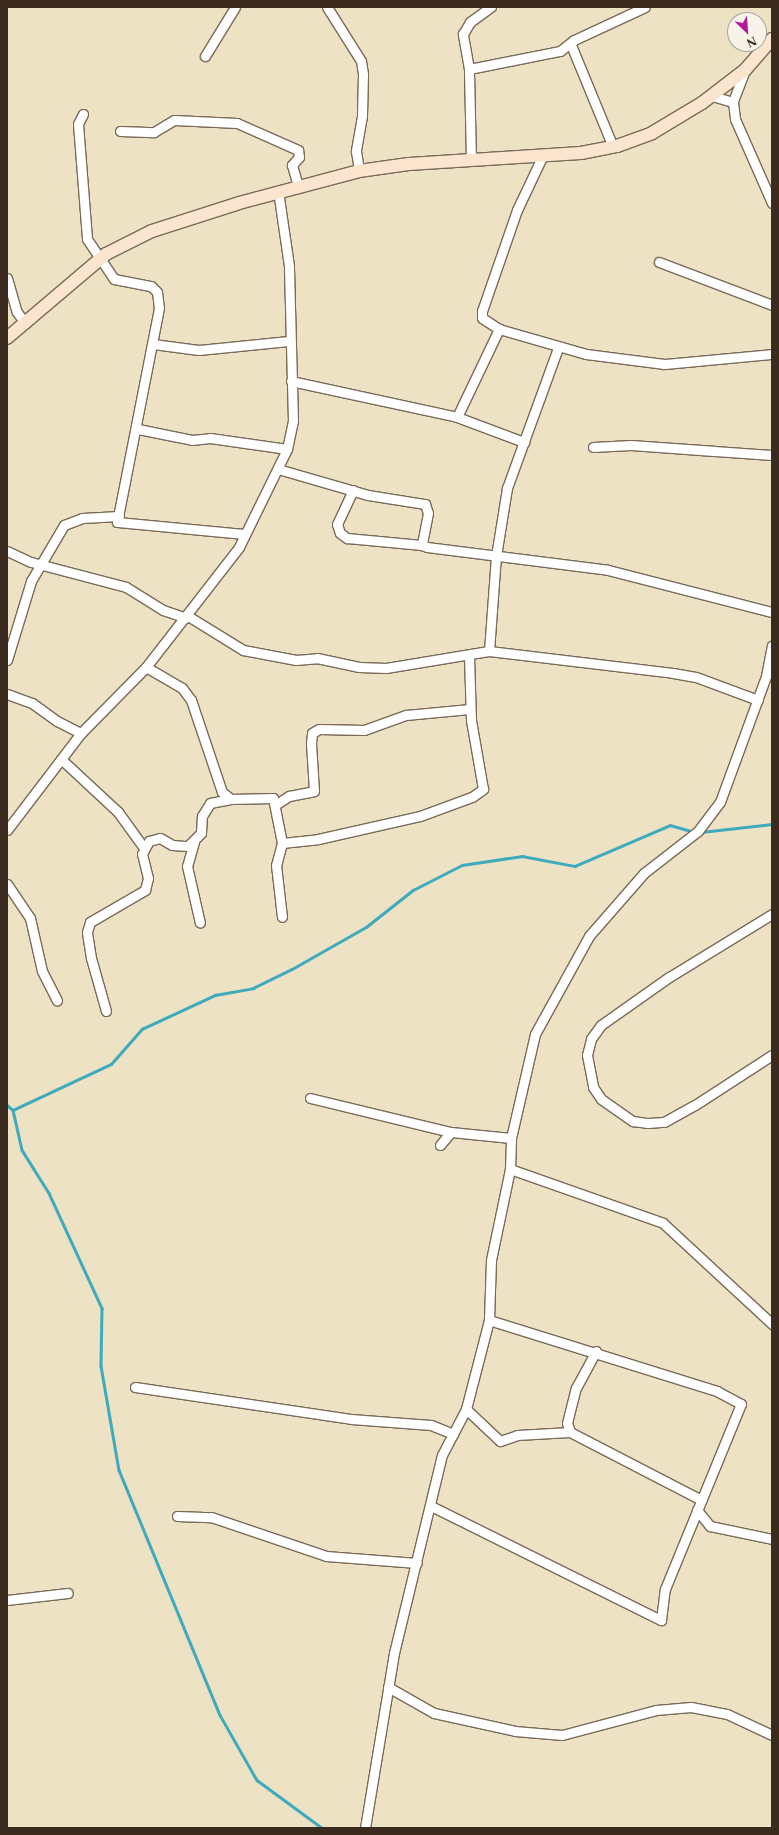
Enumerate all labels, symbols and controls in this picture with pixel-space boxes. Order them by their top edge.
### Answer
north arrow [727,12,767,52]
text: N [744,34,759,50]

